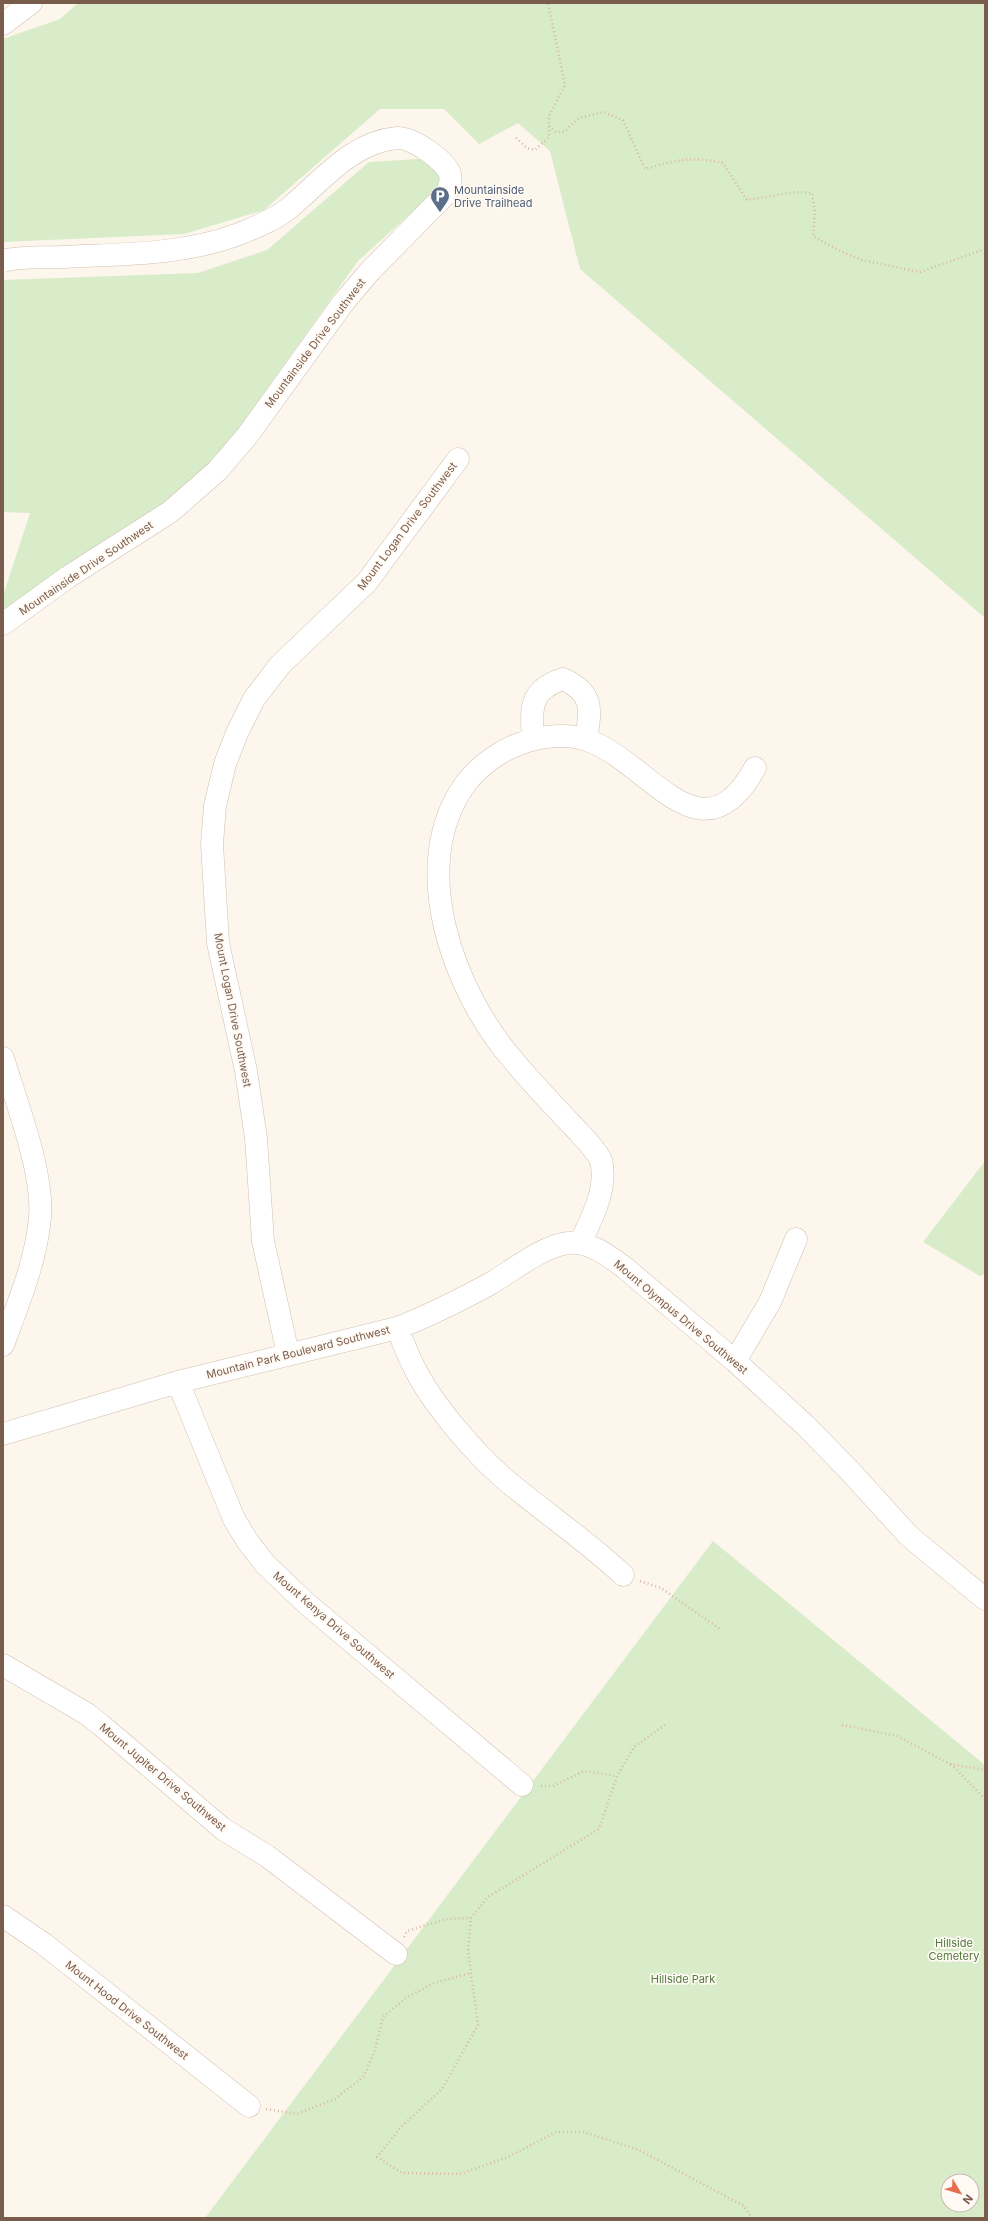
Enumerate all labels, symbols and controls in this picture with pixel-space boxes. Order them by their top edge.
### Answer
place label: Mountainside Drive Trailhead [454,183,532,210]
parking icon: Mountainside Drive Trailhead [429,185,451,213]
street label: Mountainside Drive Southwest [262,275,369,411]
street label: Mount Logan Drive Southwest [354,459,460,593]
street label: Mountainside Drive Southwest [16,518,156,618]
street label: Mount Logan Drive Southwest [211,932,255,1089]
street label: Mount Olympus Drive Southwest [611,1257,751,1377]
street label: Mountain Park Boulevard Southwest [205,1322,391,1382]
street label: Mount Kenya Drive Southwest [270,1568,398,1682]
street label: Mount Jupiter Drive Southwest [97,1720,229,1834]
park label: Hillside Cemetery [929,1936,979,1963]
street label: Mount Hood Drive Southwest [63,1957,192,2063]
park label: Hillside Park [651,1972,715,1986]
north arrow [940,2173,980,2213]
text: N [960,2192,976,2207]

